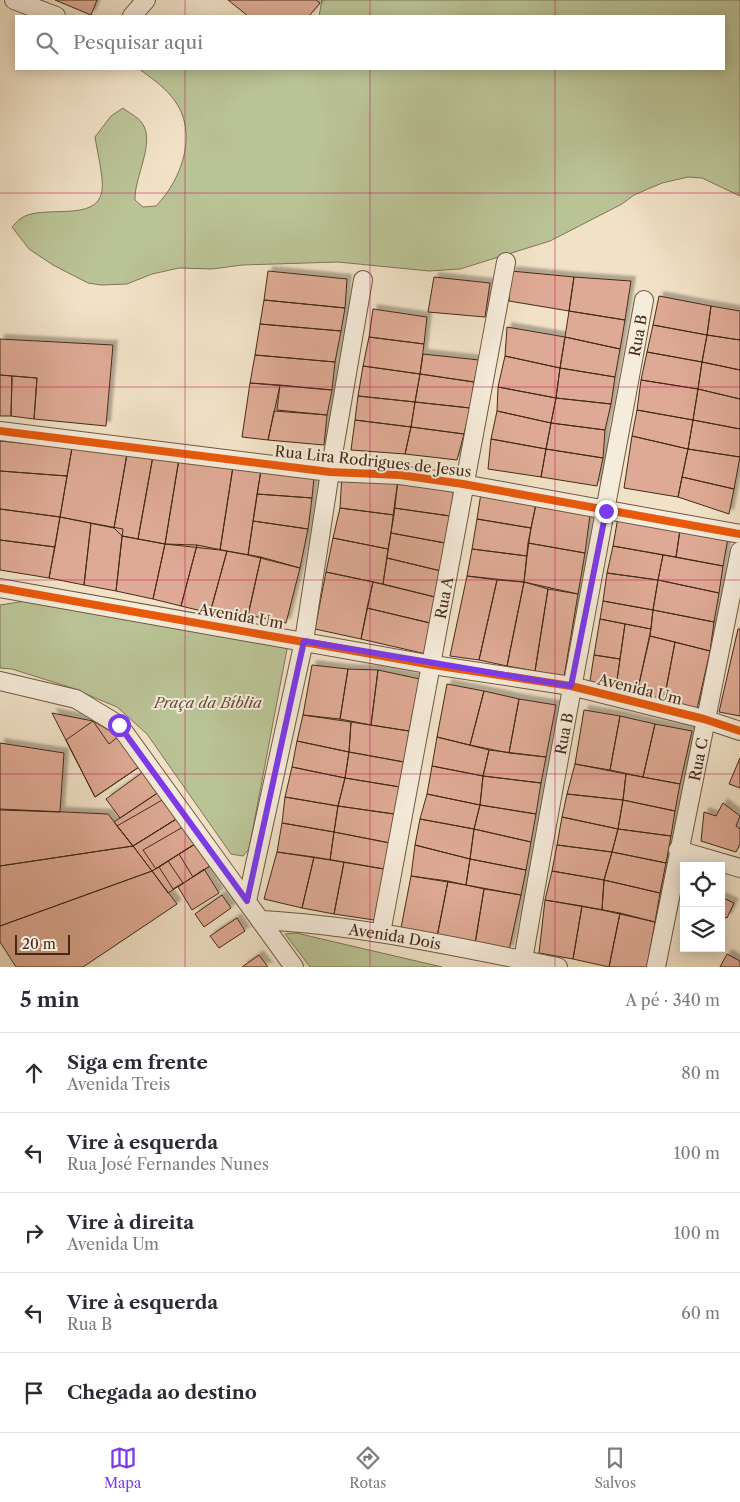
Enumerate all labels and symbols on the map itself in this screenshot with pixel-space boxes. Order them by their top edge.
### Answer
street label: Rua B [624,313,651,358]
street label: Rua Lira Rodrigues de Jesus [274,441,472,481]
route end [595,500,618,523]
street label: Rua A [430,574,457,620]
street label: Avenida Um [196,599,285,633]
street label: Avenida Um [595,669,684,709]
park label: Praça da Bíblia [153,693,262,712]
street label: Rua B [550,711,577,756]
route start [108,714,131,737]
street label: Rua C [684,736,712,782]
street label: Avenida Dois [346,919,443,953]
scale bar [15,932,70,955]

